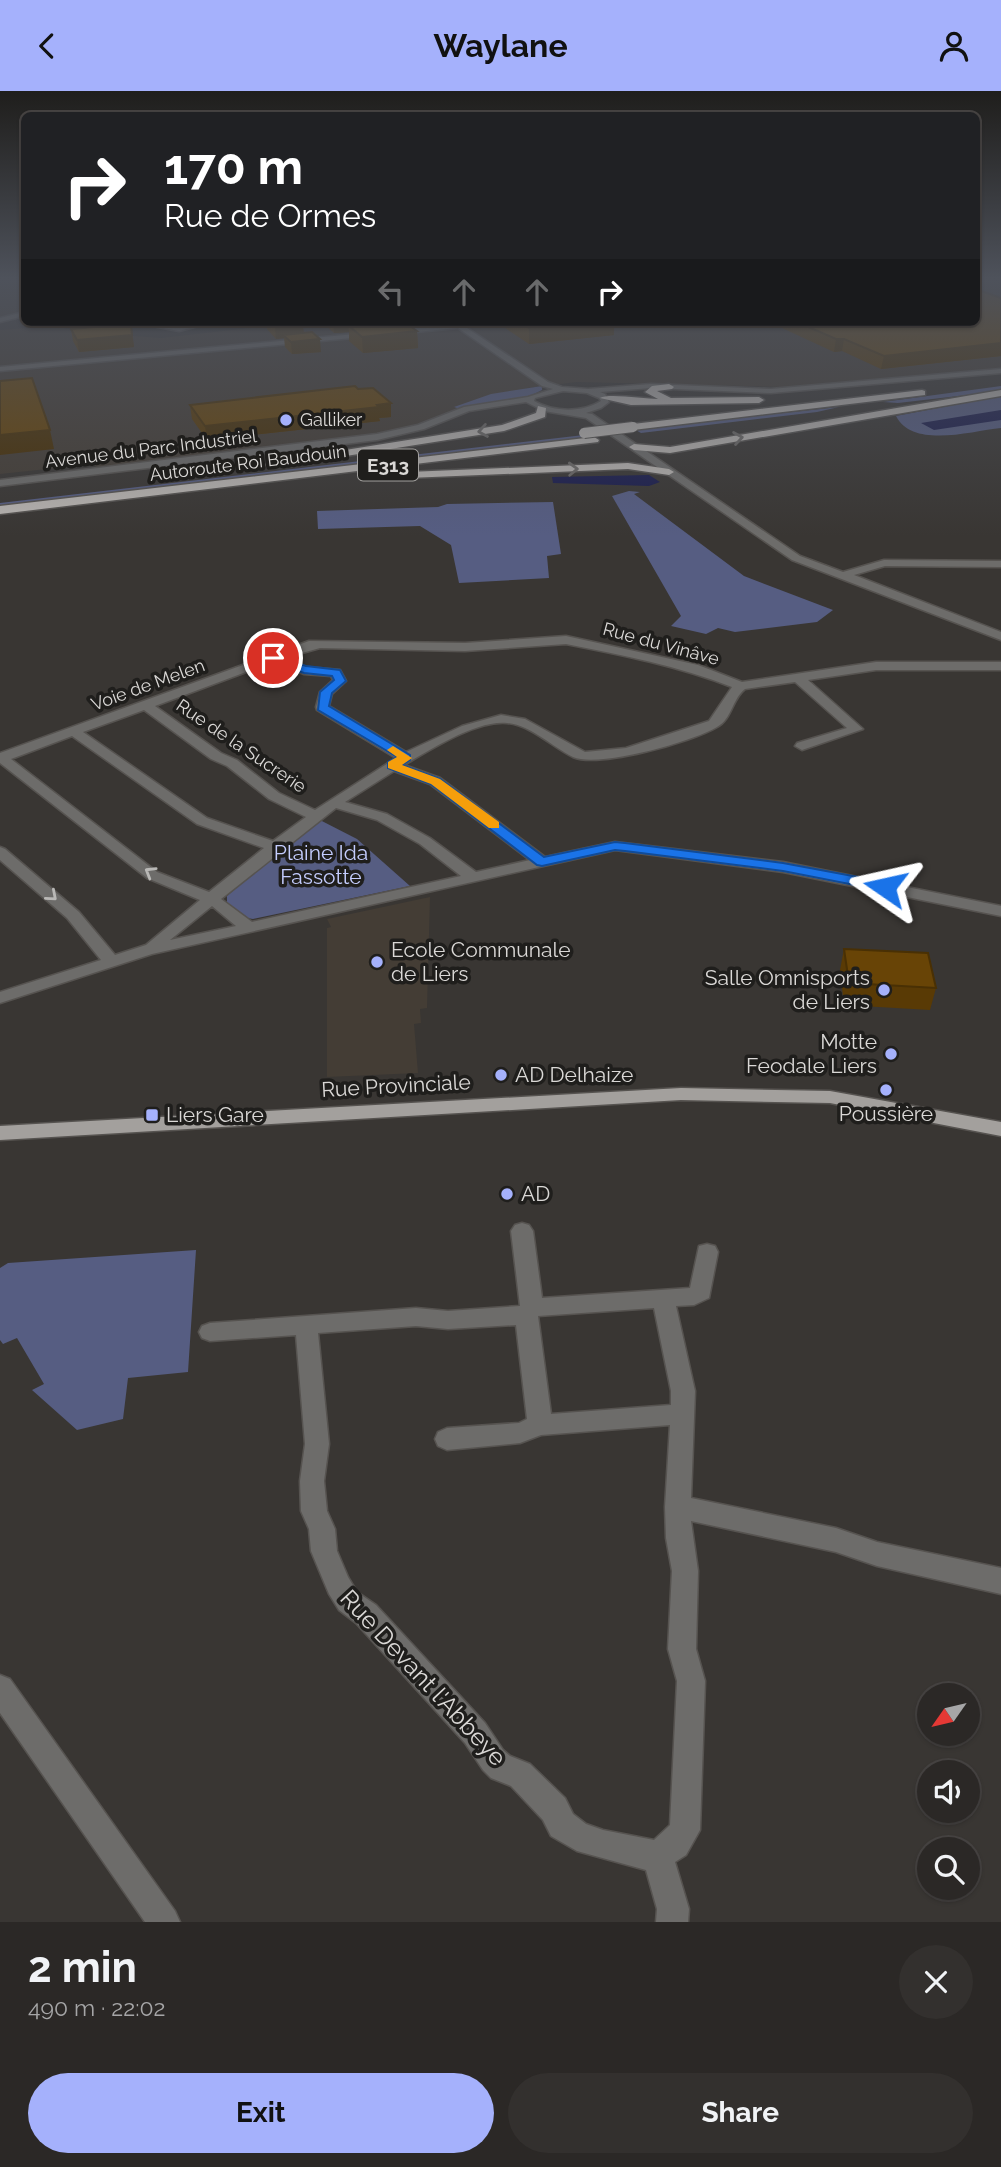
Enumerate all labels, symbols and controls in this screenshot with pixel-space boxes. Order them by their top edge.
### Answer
icon: back [28,27,66,65]
text: Waylane [433,27,568,64]
icon: person [935,27,973,65]
text: 170 m [164,138,303,195]
icon: right [49,140,140,231]
text: Rue de Ormes [164,197,376,234]
icon: left [372,273,410,311]
icon: ahead [445,273,483,311]
icon: ahead [518,273,556,311]
icon: right [591,273,629,311]
place label: Galliker [300,409,363,430]
marker: Galliker [278,412,294,428]
one-way arrow [477,423,489,438]
street label: Avenue du Parc Industriel [44,425,258,472]
one-way arrow [732,432,744,447]
street label: Autoroute Roi Baudouin [148,440,347,485]
road number: E313 [358,449,418,481]
one-way arrow [568,461,579,476]
street label: Rue du Vinâve [601,618,722,669]
pin [243,628,303,688]
icon: arrive [254,639,292,677]
street label: Voie de Melen [88,654,207,715]
street label: Rue de la Sucrerie [172,694,311,797]
park label: Plaine Ida Fassotte [274,840,368,889]
position arrow [848,850,922,924]
one-way arrow [145,867,158,880]
one-way arrow [44,888,57,900]
place label: Ecole Communale de Liers [391,937,570,986]
marker: Ecole Communale de Liers [369,954,385,970]
place label: Salle Omnisports de Liers [705,965,870,1014]
marker: Salle Omnisports de Liers [876,982,892,998]
place label: Motte Feodale Liers [746,1029,877,1078]
marker: Motte Feodale Liers [883,1046,899,1062]
place label: AD Delhaize [515,1062,633,1087]
marker: AD Delhaize [493,1067,509,1083]
street label: Rue Provinciale [321,1069,471,1102]
marker: Poussière [878,1082,894,1098]
place label: Poussière [839,1101,933,1126]
place label: Liers Gare [166,1102,264,1127]
marker: Liers Gare [144,1107,160,1123]
place label: AD [521,1181,550,1206]
marker: AD [499,1186,515,1202]
street label: Rue Devant l'Abbeye [334,1584,512,1772]
north arrow [917,1683,980,1747]
map controls [917,1683,980,1900]
button: sound [917,1760,980,1823]
button: search [917,1837,980,1900]
text: 2 min [28,1943,137,1992]
button: close [899,1945,973,2019]
text: 490 m · 22:02 [28,1994,166,2021]
button: Exit [28,2073,494,2153]
button: Share [508,2073,973,2153]

